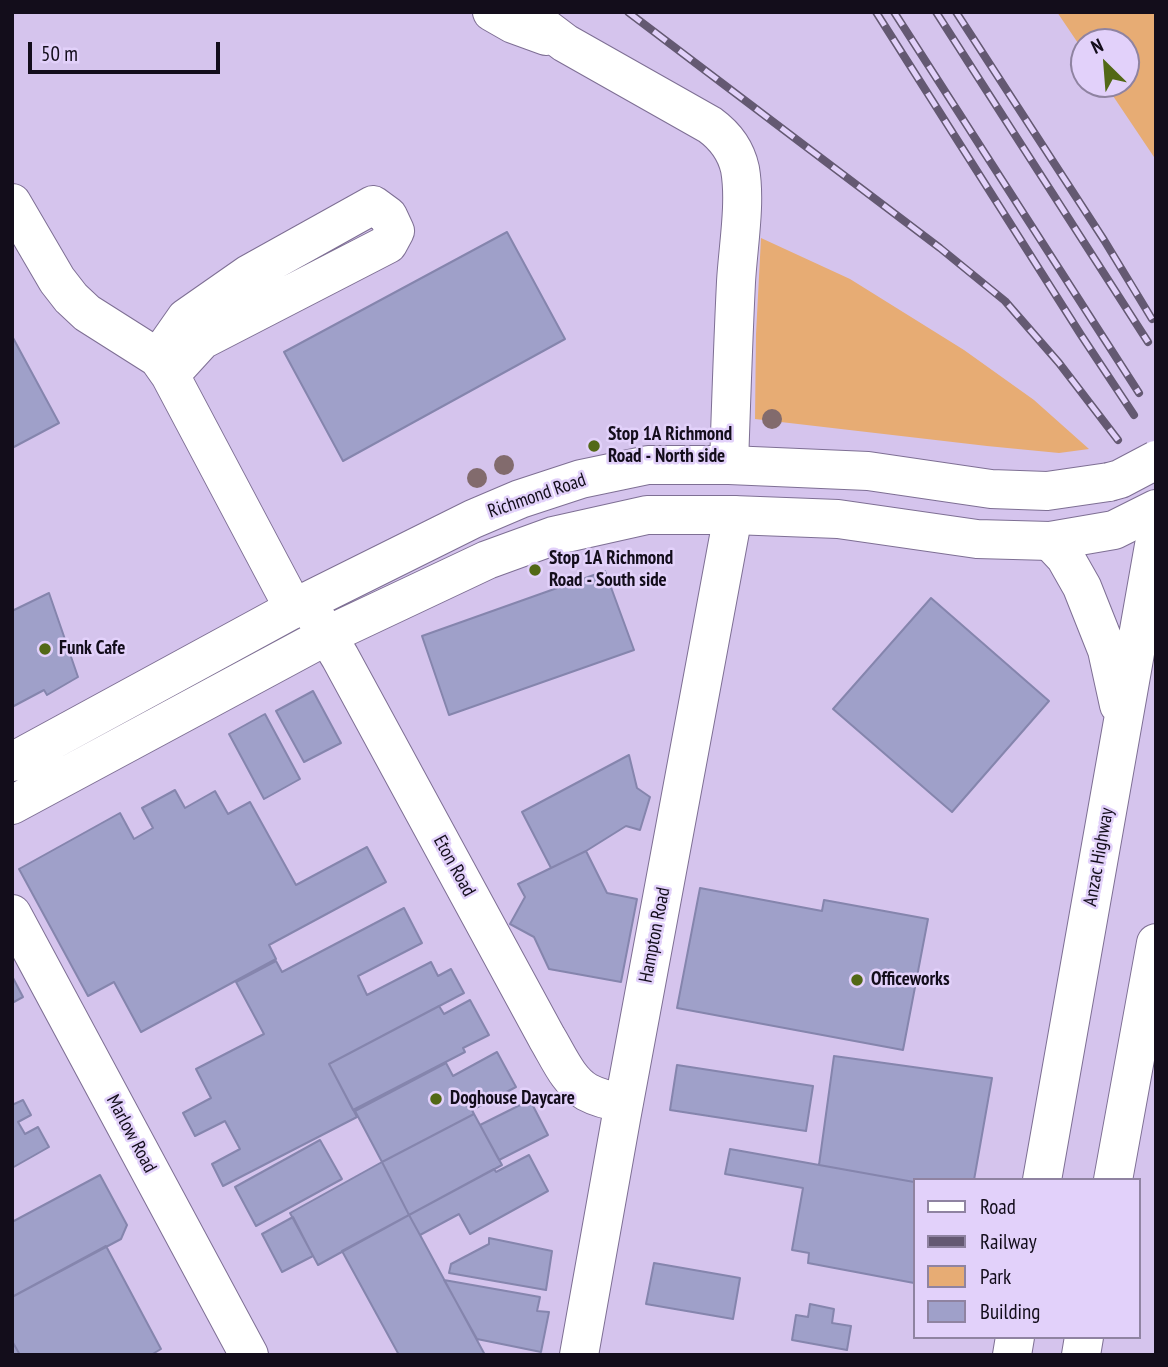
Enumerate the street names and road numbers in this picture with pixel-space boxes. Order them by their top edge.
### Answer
street label: Richmond Road [485,469,589,523]
street label: Anzac Highway [1079,806,1119,908]
street label: Eton Road [428,832,480,900]
street label: Hampton Road [635,885,675,985]
street label: Marlow Road [101,1091,161,1177]

